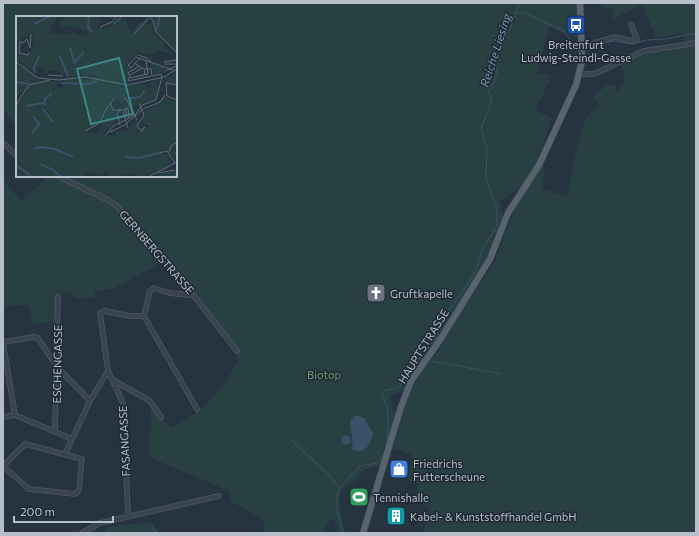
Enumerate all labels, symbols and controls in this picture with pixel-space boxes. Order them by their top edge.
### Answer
water label: Reiche Liesing [476,11,514,89]
bus stop icon: Breitenfurt Ludwig-Steindl-Gasse [565,14,587,36]
inset map [16,16,177,177]
place label: Breitenfurt Ludwig-Steindl-Gasse [521,38,631,64]
street label: GERNBERGSTRASSE [117,207,197,297]
church icon: Gruftkapelle [365,282,387,304]
place label: Gruftkapelle [390,287,453,300]
street label: HAUPTSTRASSE [395,306,451,386]
street label: ESCHENGASSE [50,325,64,403]
park label: Biotop [307,368,341,381]
street label: FASANGASSE [116,405,132,477]
place label: Friedrichs Futterscheune [413,457,485,483]
shop icon: Friedrichs Futterscheune [388,458,410,480]
sports icon: Tennishalle [348,486,370,508]
place label: Tennishalle [373,491,429,504]
scale bar [14,498,113,524]
text: 200 m [20,504,55,518]
building icon: Kabel- & Kunststoffhandel GmbH [385,505,407,527]
place label: Kabel- & Kunststoffhandel GmbH [410,510,577,523]

